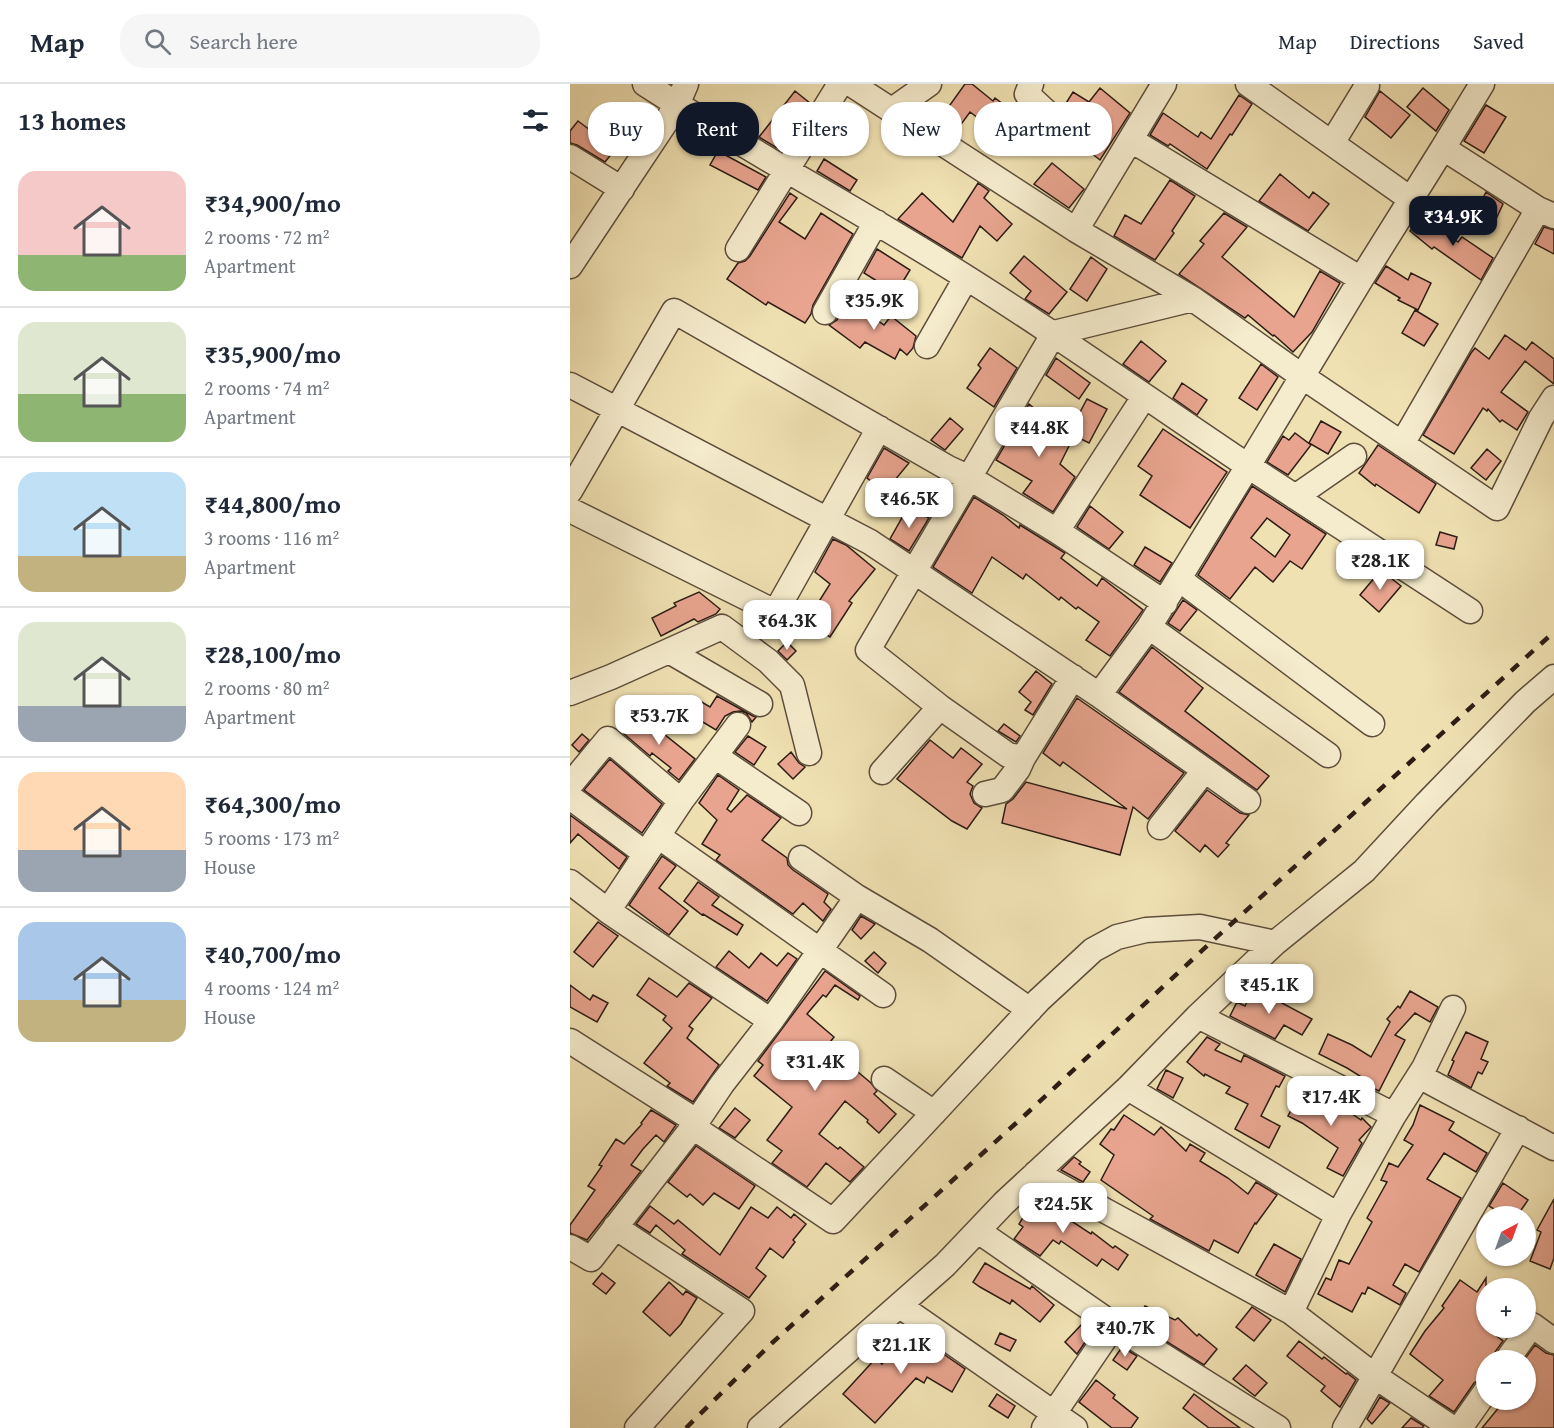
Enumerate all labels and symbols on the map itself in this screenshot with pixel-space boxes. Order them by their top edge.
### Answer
pin: ₹34.9K [1404,196,1502,247]
pin: ₹35.9K [825,280,923,331]
pin: ₹44.8K [990,407,1088,458]
pin: ₹46.5K [860,478,958,529]
pin: ₹28.1K [1331,540,1429,591]
pin: ₹64.3K [738,600,836,651]
pin: ₹53.7K [610,695,708,746]
pin: ₹45.1K [1220,964,1318,1015]
pin: ₹31.4K [766,1041,864,1092]
pin: ₹17.4K [1282,1076,1380,1127]
pin: ₹24.5K [1014,1183,1112,1234]
north arrow [1476,1206,1536,1266]
pin: ₹40.7K [1076,1307,1174,1358]
pin: ₹21.1K [852,1324,950,1375]

